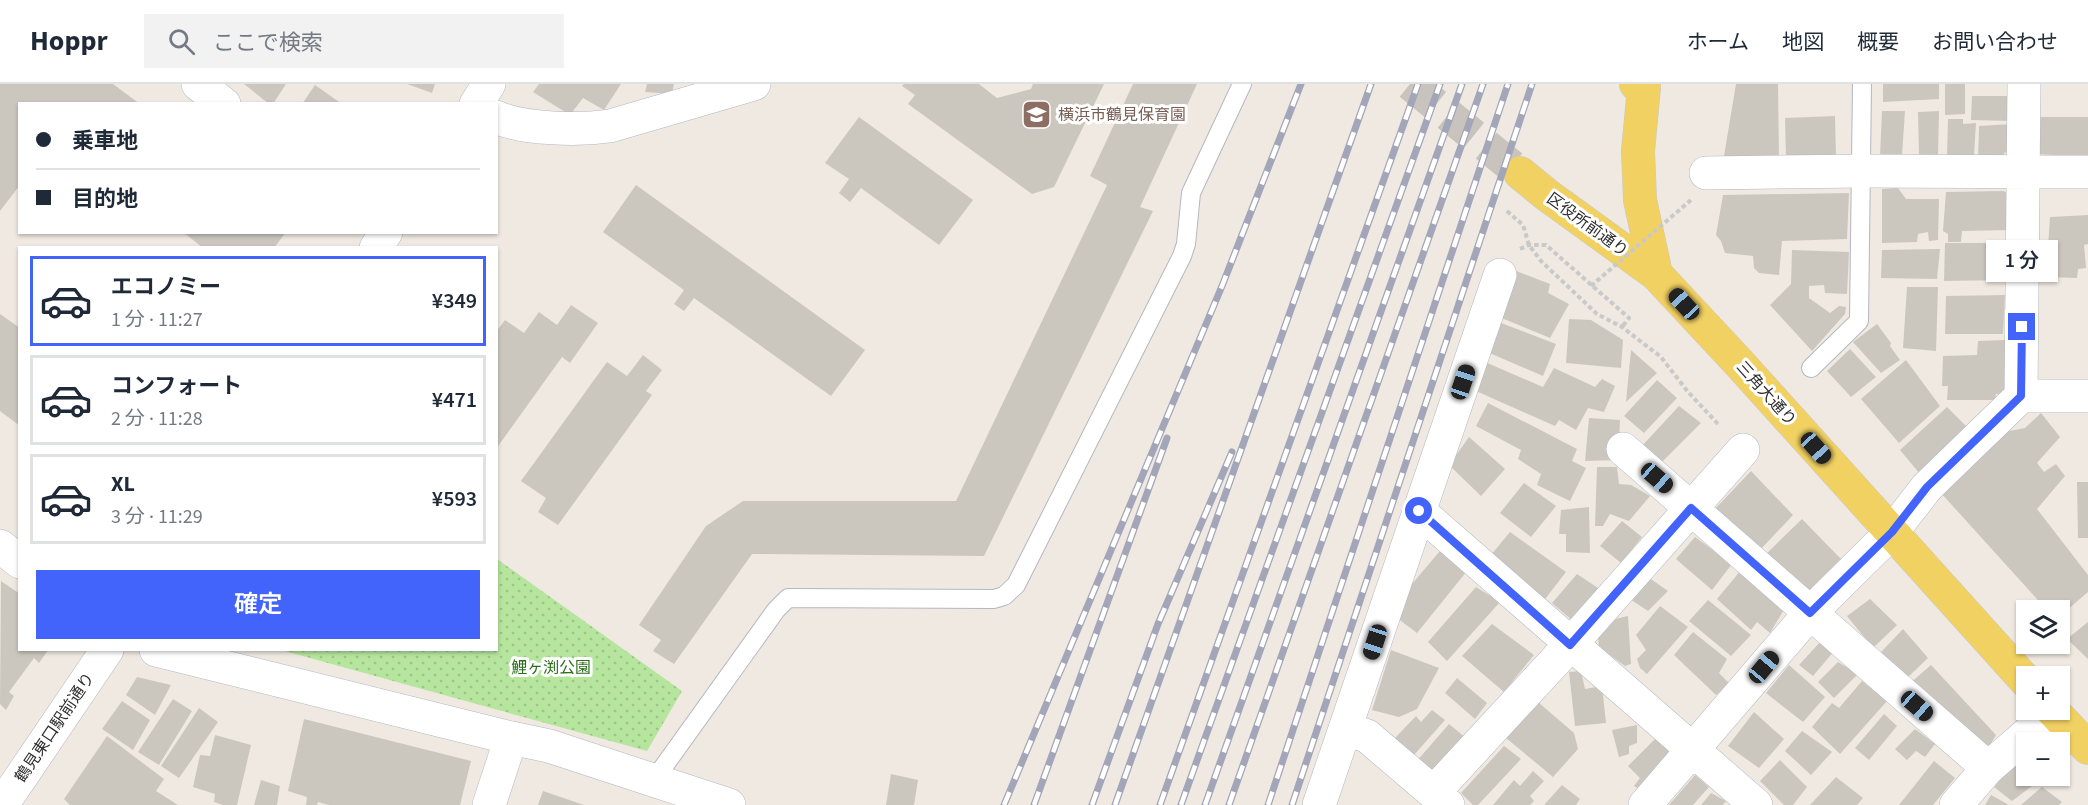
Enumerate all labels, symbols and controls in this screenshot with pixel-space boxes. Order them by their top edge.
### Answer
search box [144,14,564,68]
text: Hoppr [30,21,108,61]
icon: search [165,25,198,58]
text: ここで検索 [213,27,323,59]
text: ホーム [1687,27,1749,57]
text: 地図 [1782,27,1824,57]
text: 概要 [1857,27,1899,57]
text: お問い合わせ [1932,27,2058,57]
school or university icon: 横浜市鶴見保育園 [1021,98,1053,130]
place label: 横浜市鶴見保育園 [1058,104,1186,126]
text: 乗車地 [72,125,138,157]
text: 目的地 [72,183,138,215]
street label: 区役所前通り [1542,188,1633,262]
callout: 1 分 [1986,240,2058,282]
text: 1 分 [2005,247,2039,275]
text: エコノミー [111,271,221,303]
icon: car [39,274,93,328]
text: ¥349 [432,285,477,317]
car [1665,285,1703,323]
text: 1 分 · 11:27 [111,306,203,334]
route end [2008,313,2035,340]
street label: 三角大通り [1731,357,1801,431]
car [1449,362,1477,402]
text: コンフォート [111,370,242,402]
icon: car [39,373,93,427]
text: ¥471 [432,384,477,416]
text: 2 分 · 11:28 [111,405,203,433]
car [1797,429,1835,467]
car [1638,459,1676,497]
text: XL [111,468,135,500]
icon: car [39,472,93,526]
text: ¥593 [432,483,477,515]
route start [1405,497,1432,524]
text: 3 分 · 11:29 [111,503,203,531]
button: 確定 [36,570,480,639]
map controls [2016,600,2070,786]
button: layers [2016,600,2070,654]
car [1361,622,1389,662]
car [1746,647,1782,687]
park label: 鯉ヶ渕公園 [511,657,591,679]
button: + [2016,666,2070,720]
street label: 鶴見東口駅前通り [10,668,100,787]
car [1898,687,1936,725]
button: − [2016,732,2070,786]

